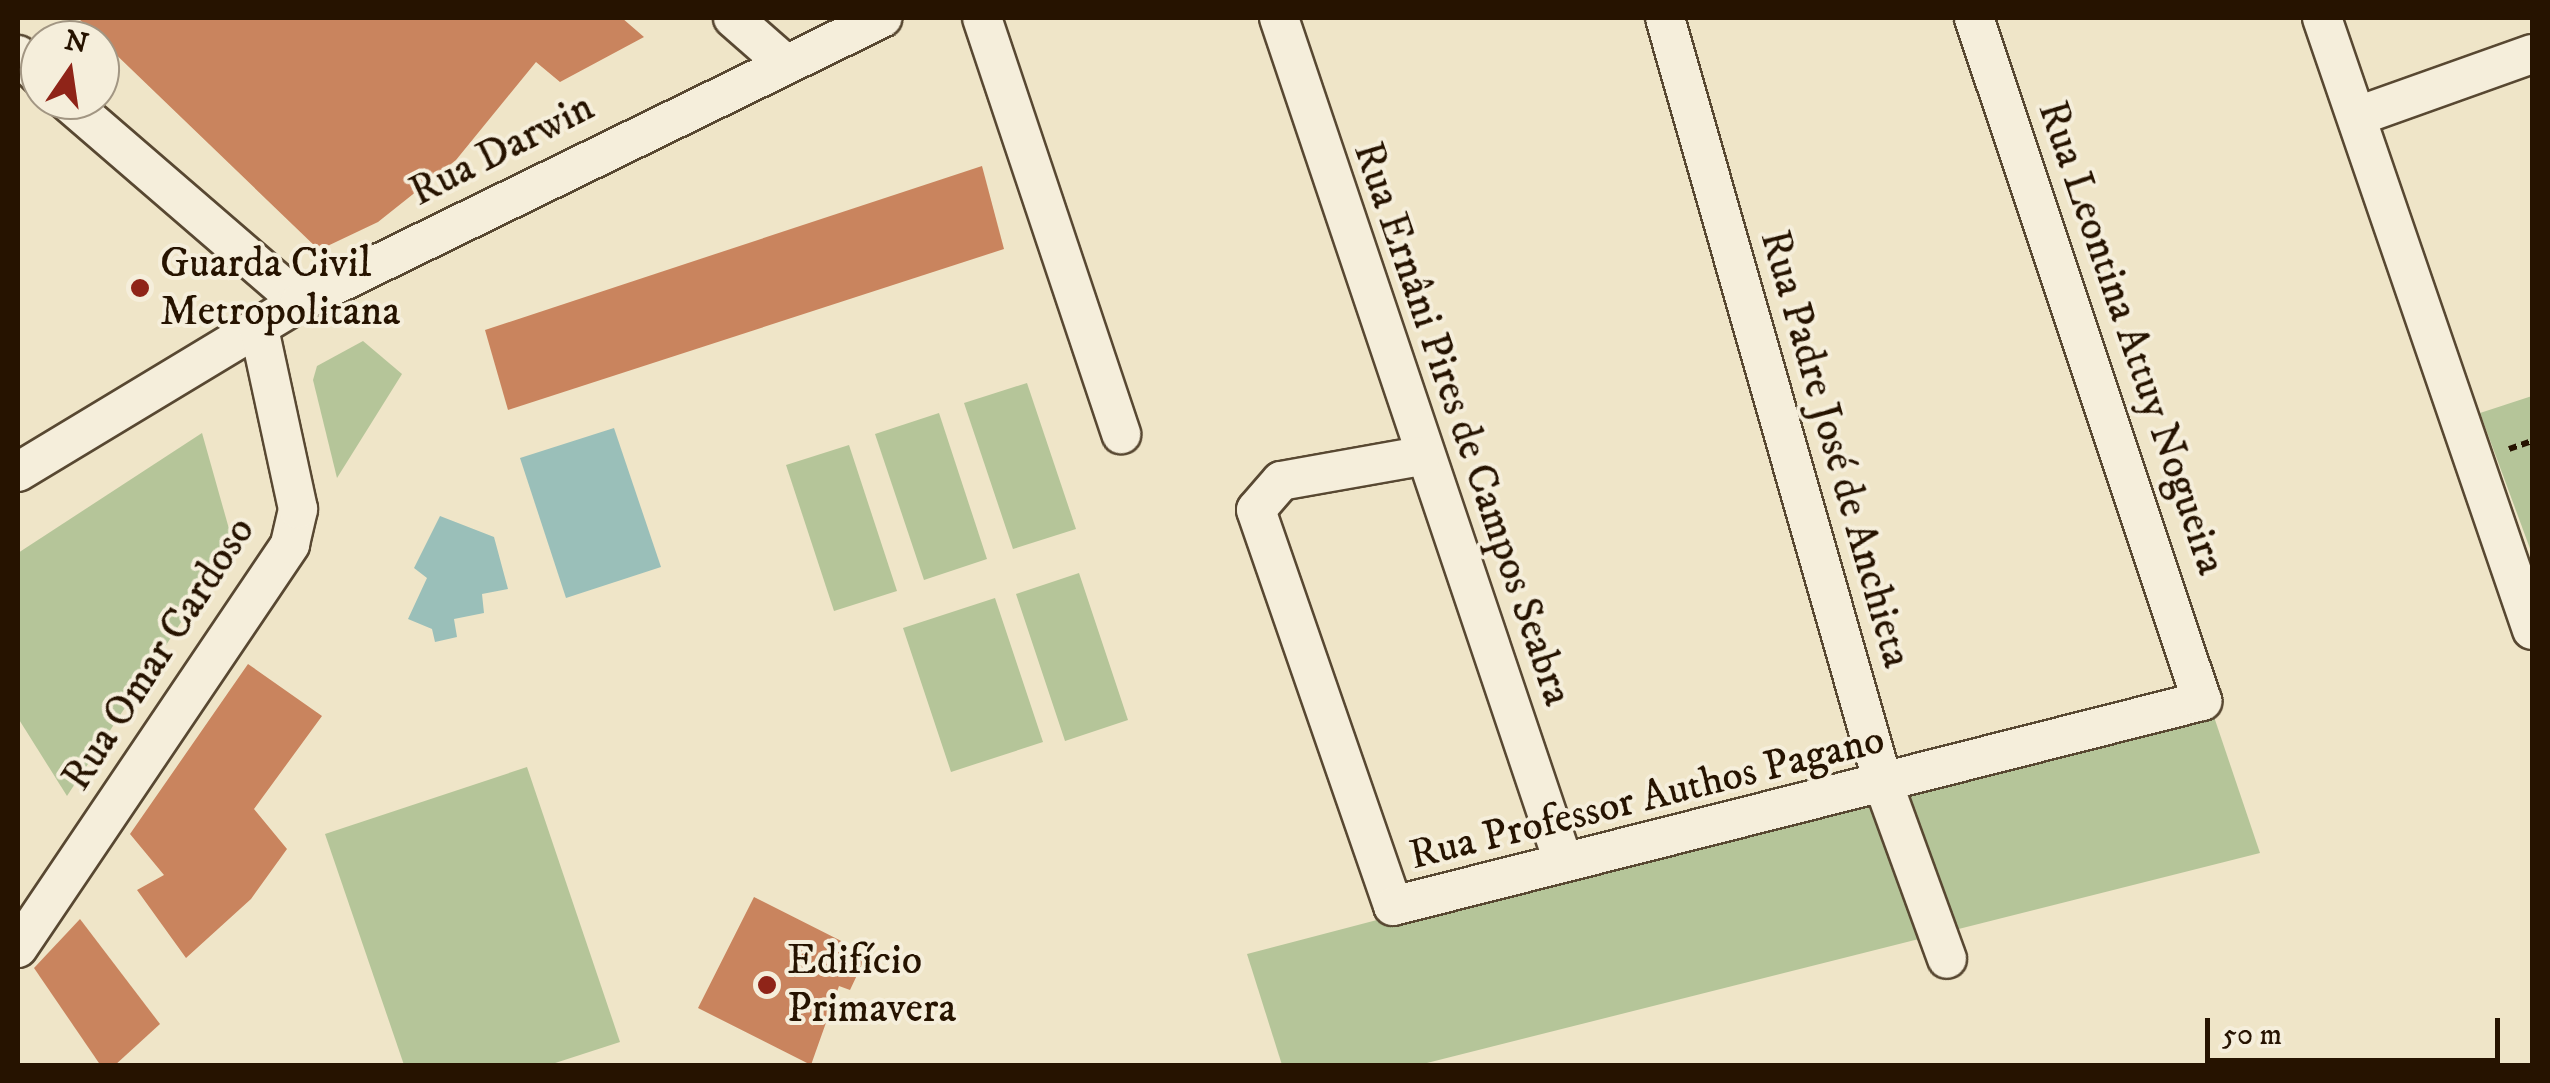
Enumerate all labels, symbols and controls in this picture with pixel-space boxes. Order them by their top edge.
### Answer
north arrow [20,20,120,120]
text: N [61,23,92,62]
street label: Rua Darwin [402,82,602,218]
street label: Rua Leontina Attuy Nogueira [2026,95,2236,581]
street label: Rua Ernâni Pires de Campos Seabra [1342,136,1582,712]
street label: Rua Padre José de Anchieta [1748,225,1922,673]
place label: Guarda Civil Metropolitana [160,239,400,338]
marker: Guarda Civil Metropolitana [129,277,151,299]
street label: Rua Omar Cardoso [52,508,266,800]
street label: Rua Professor Authos Pagano [1404,715,1890,881]
place label: Edifício Primavera [787,936,956,1034]
marker: Edifício Primavera [756,974,778,996]
scale bar [2210,998,2505,1060]
text: 50 m [2222,1017,2282,1054]

